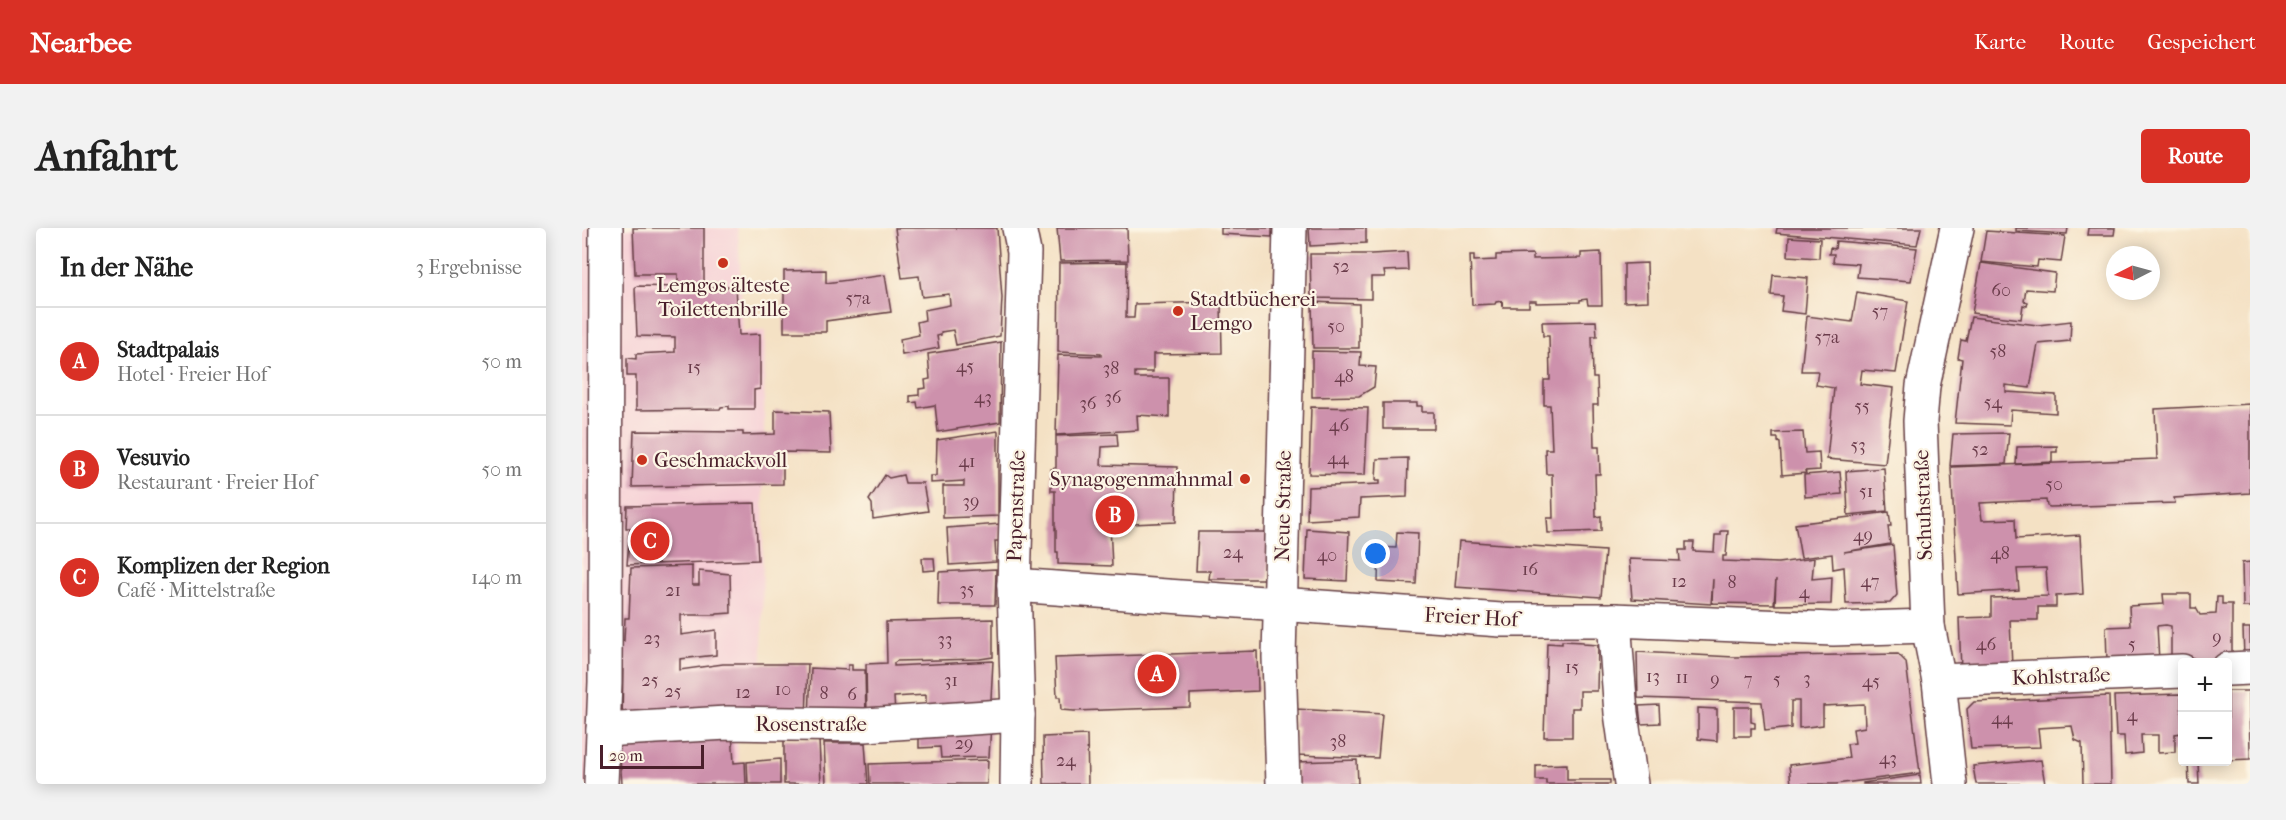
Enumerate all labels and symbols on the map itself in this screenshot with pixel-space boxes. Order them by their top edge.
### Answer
north arrow [2106,246,2160,300]
marker: Lemgos älteste Toilettenbrille [716,256,730,270]
house number: 52 [1332,256,1350,277]
place label: Lemgos älteste Toilettenbrille [656,273,790,321]
house number: 60 [1991,280,2011,301]
place label: Stadtbücherei Lemgo [1190,287,1316,335]
house number: 57a [846,288,871,309]
house number: 57 [1872,301,1889,322]
marker: Stadtbücherei Lemgo [1171,304,1185,318]
house number: 50 [1327,316,1345,337]
house number: 57a [1815,327,1840,348]
house number: 58 [1990,341,2006,362]
house number: 45 [956,356,974,377]
house number: 15 [687,357,701,378]
house number: 38 [1103,358,1119,379]
house number: 48 [1334,366,1354,387]
house number: 43 [974,387,992,408]
house number: 36 [1104,387,1122,408]
house number: 54 [1984,392,2003,413]
house number: 36 [1079,393,1097,414]
house number: 55 [1854,396,1870,417]
house number: 46 [1329,415,1349,436]
house number: 53 [1850,435,1866,456]
house number: 52 [1971,439,1989,460]
place label: Geschmackvoll [654,448,788,472]
house number: 44 [1327,448,1349,469]
street label: Schuhstraße [1909,449,1937,561]
street label: Papenstraße [1002,450,1030,562]
street label: Neue Straße [1270,450,1296,562]
house number: 41 [958,451,976,472]
marker: Geschmackvoll [635,453,649,467]
place label: Synagogenmahnmal [1050,467,1233,491]
marker: Synagogenmahnmal [1238,472,1252,486]
house number: 50 [2045,474,2063,495]
house number: 51 [1859,481,1873,502]
house number: 39 [963,491,979,512]
pin: B [1096,492,1134,538]
pin: C [630,518,670,564]
house number: 49 [1853,525,1873,546]
your location [1361,539,1390,568]
house number: 24 [1223,542,1243,563]
house number: 48 [1990,543,2010,564]
house number: 40 [1317,545,1337,566]
house number: 16 [1522,559,1538,580]
house number: 12 [1671,571,1687,592]
house number: 47 [1861,571,1880,592]
house number: 8 [1727,572,1737,593]
house number: 35 [959,579,975,600]
house number: 21 [665,580,681,601]
house number: 4 [1799,582,1810,603]
street label: Freier Hof [1423,603,1523,632]
house number: 9 [2212,627,2222,648]
house number: 23 [644,628,660,649]
house number: 33 [938,629,952,650]
house number: 46 [1976,634,1996,655]
house number: 5 [2128,634,2136,655]
pin: A [1138,652,1176,696]
house number: 15 [1565,657,1579,678]
street label: Kohlstraße [2011,662,2111,690]
house number: 13 [1646,666,1660,687]
house number: 11 [1676,667,1688,688]
house number: 3 [1803,668,1811,689]
house number: 9 [1710,669,1720,690]
house number: 7 [1744,669,1753,690]
house number: 5 [1773,669,1781,690]
house number: 25 [641,670,659,691]
house number: 31 [944,670,958,691]
house number: 45 [1862,671,1880,692]
house number: 10 [775,679,791,700]
house number: 25 [664,681,682,702]
house number: 12 [735,682,751,703]
house number: 8 [819,683,829,704]
house number: 6 [847,684,857,705]
house number: 4 [2127,705,2138,726]
house number: 44 [1991,708,2013,729]
street label: Rosenstraße [755,712,867,736]
house number: 38 [1330,731,1346,752]
house number: 29 [955,733,973,754]
scale bar [600,742,704,770]
house number: 43 [1879,748,1897,769]
house number: 24 [1056,750,1076,771]

